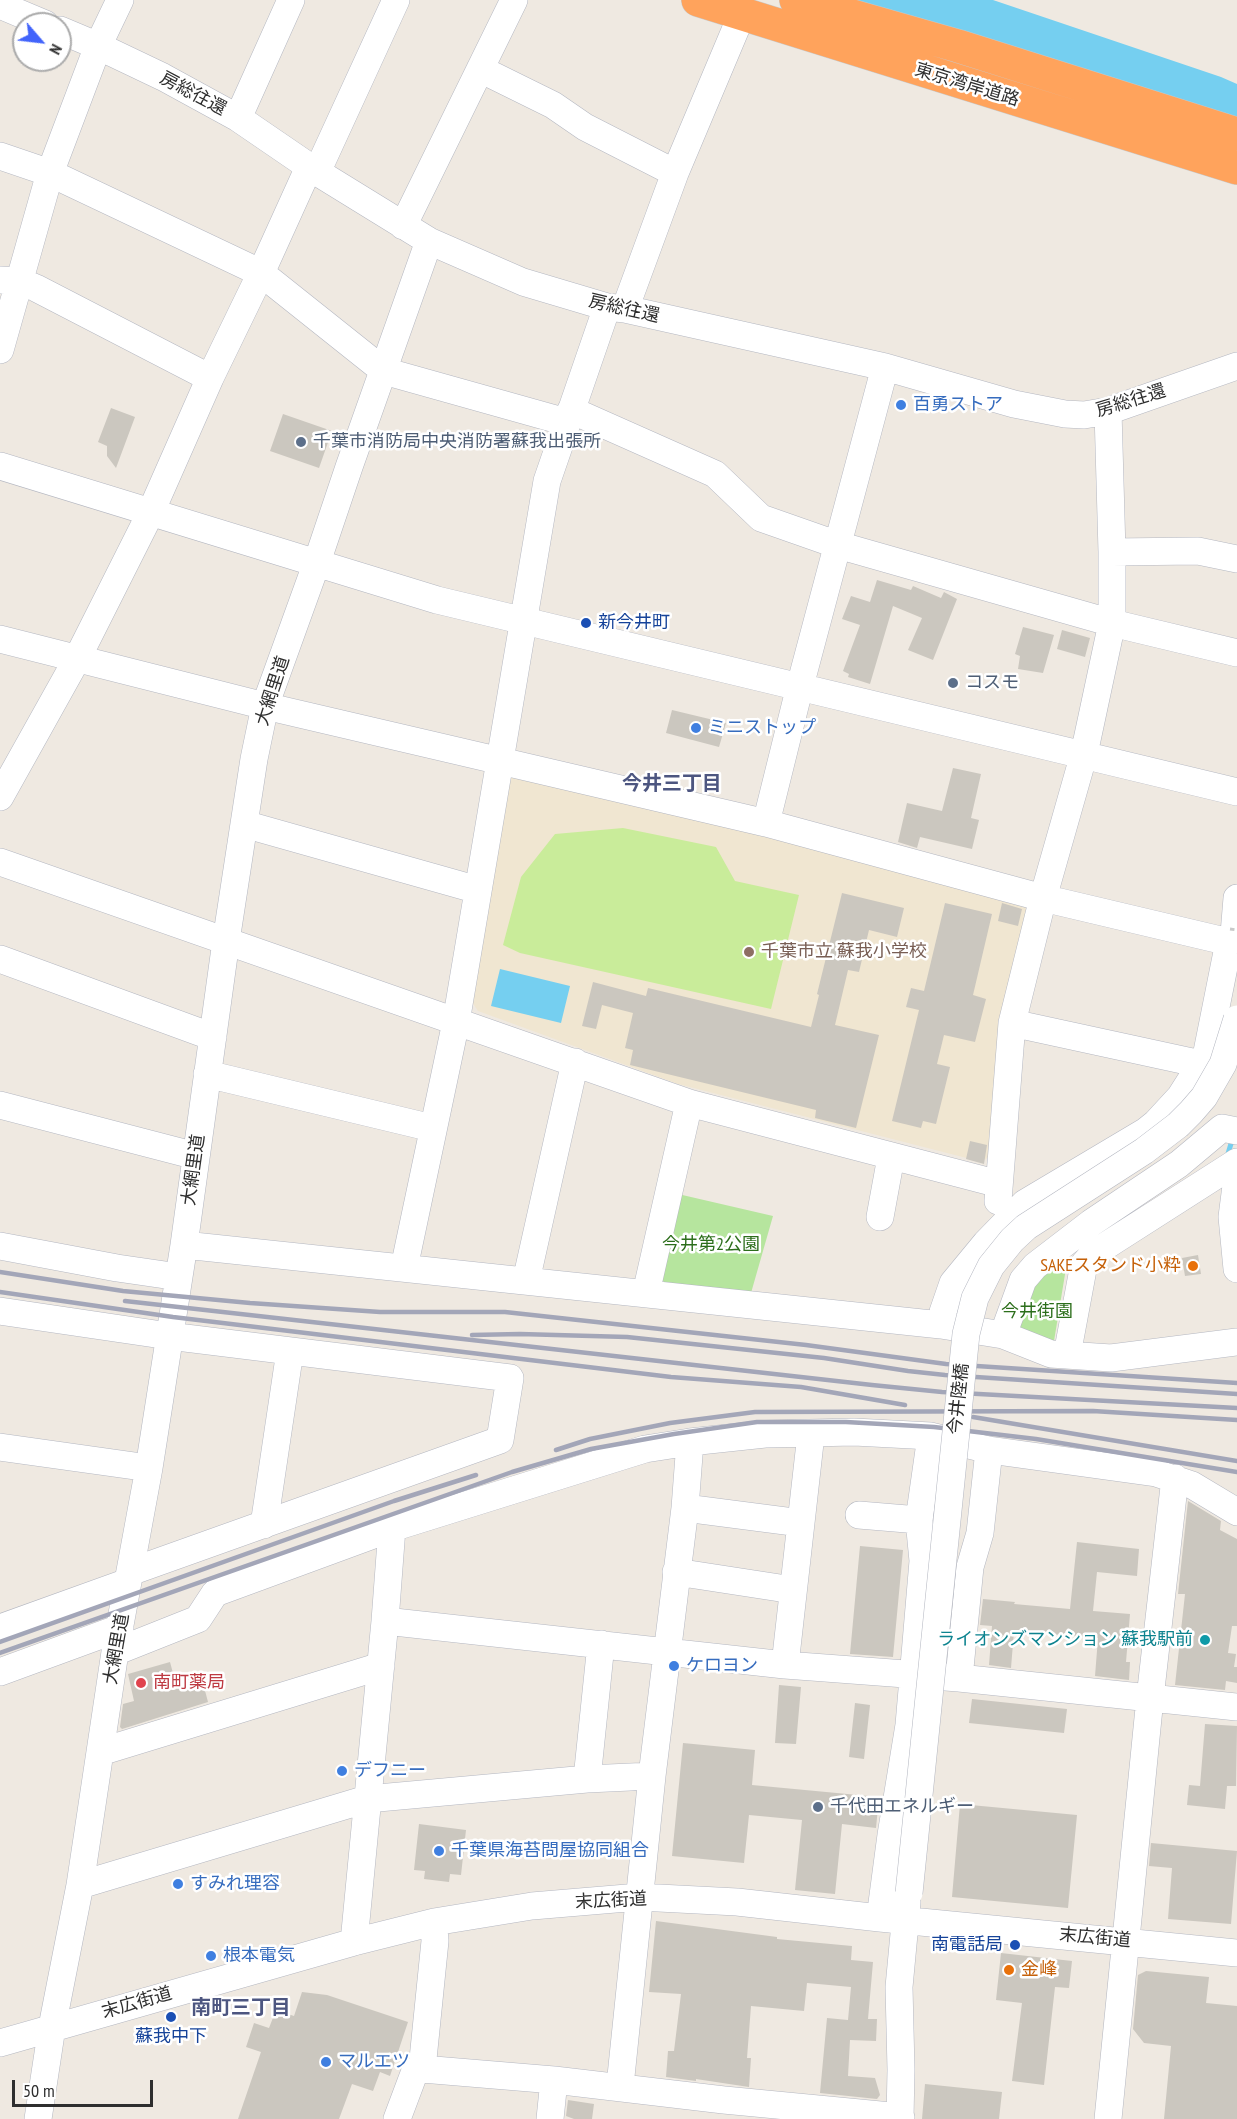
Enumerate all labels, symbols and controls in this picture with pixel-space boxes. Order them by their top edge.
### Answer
north arrow [12,12,72,72]
text: N [45,41,67,58]
street label: 東京湾岸道路 [912,59,1022,111]
street label: 房総往還 [156,68,230,120]
street label: 房総往還 [586,290,662,328]
street label: 房総往還 [1093,380,1169,422]
place label: 百勇ストア [913,394,1003,416]
marker: 百勇ストア [894,398,908,412]
place label: 千葉市消防局中央消防署蘇我出張所 [313,431,601,453]
marker: 千葉市消防局中央消防署蘇我出張所 [294,435,308,449]
place label: 新今井町 [598,612,670,634]
marker: 新今井町 [579,616,593,630]
street label: 大網里道 [252,653,294,729]
place label: コスモ [965,672,1019,694]
marker: コスモ [946,676,960,690]
place label: ミニストップ [708,717,816,739]
marker: ミニストップ [689,721,703,735]
district label: 今井三丁目 [622,772,722,796]
place label: 千葉市立 蘇我小学校 [761,941,927,963]
marker: 千葉市立 蘇我小学校 [742,945,756,959]
street label: 大網里道 [178,1133,210,1207]
park label: 今井第2公園 [662,1234,760,1256]
place label: SAKEスタンド小粋 [1040,1255,1181,1277]
marker: SAKEスタンド小粋 [1186,1259,1200,1273]
park label: 今井街園 [1001,1301,1073,1323]
street label: 今井陸橋 [944,1362,974,1436]
street label: 大網里道 [100,1612,134,1686]
place label: ライオンズマンション 蘇我駅前 [937,1629,1193,1651]
marker: ライオンズマンション 蘇我駅前 [1198,1633,1212,1647]
place label: ケロヨン [686,1655,758,1677]
marker: ケロヨン [667,1659,681,1673]
place label: 南町薬局 [153,1672,225,1694]
marker: 南町薬局 [134,1676,148,1690]
place label: デフニー [354,1760,426,1782]
marker: デフニー [335,1764,349,1778]
place label: 千代田エネルギー [830,1796,974,1818]
marker: 千代田エネルギー [811,1800,825,1814]
place label: 千葉県海苔問屋協同組合 [451,1840,649,1862]
marker: 千葉県海苔問屋協同組合 [432,1844,446,1858]
place label: すみれ理容 [190,1873,280,1895]
marker: すみれ理容 [171,1877,185,1891]
street label: 末広街道 [574,1888,648,1914]
street label: 末広街道 [1058,1924,1132,1952]
place label: 南電話局 [931,1934,1003,1956]
marker: 南電話局 [1008,1938,1022,1952]
place label: 根本電気 [223,1945,295,1967]
marker: 根本電気 [204,1949,218,1963]
place label: 金峰 [1021,1959,1057,1981]
marker: 金峰 [1002,1963,1016,1977]
street label: 末広街道 [99,1983,175,2023]
district label: 南町三丁目 [191,1996,291,2020]
marker: 蘇我中下 [164,2010,178,2024]
place label: 蘇我中下 [135,2026,207,2048]
place label: マルエツ [338,2051,410,2073]
marker: マルエツ [319,2055,333,2069]
scale bar [15,2068,156,2106]
text: 50 m [23,2079,55,2102]

